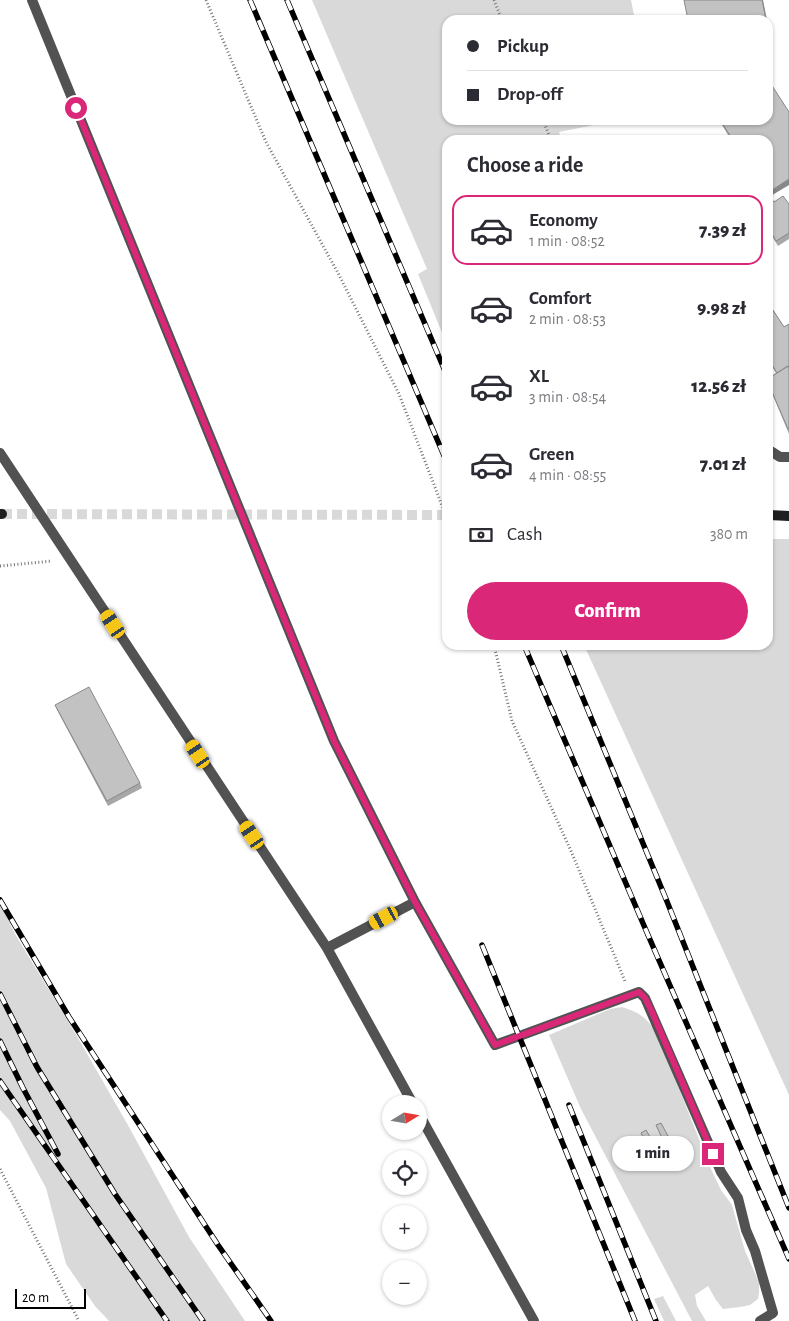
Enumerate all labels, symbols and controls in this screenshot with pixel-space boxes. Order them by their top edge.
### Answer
text: Pickup [497,37,549,56]
text: Drop-off [497,85,562,104]
route start [65,97,87,119]
text: Choose a ride [467,154,583,176]
icon: car [469,208,514,253]
text: Economy [529,211,598,230]
text: 7.39 zł [699,221,746,240]
text: 1 min · 08:52 [529,233,605,249]
icon: car [469,286,514,331]
text: Comfort [529,289,591,308]
text: 9.98 zł [697,299,746,318]
text: 2 min · 08:53 [529,311,606,327]
icon: car [469,364,514,409]
text: XL [529,367,549,386]
text: 12.56 zł [691,377,746,396]
text: 3 min · 08:54 [529,389,606,405]
icon: car [469,442,514,487]
text: Green [529,445,575,464]
text: 7.01 zł [700,455,746,474]
text: 4 min · 08:55 [529,467,606,483]
icon: cash [467,521,495,549]
text: Cash [507,525,543,544]
text: 380 m [710,526,748,542]
button: Confirm [467,582,748,640]
car [98,607,127,641]
car [183,737,212,771]
car [237,818,266,852]
car [367,904,400,932]
north arrow [382,1095,428,1140]
map controls [382,1095,427,1305]
callout: 1 min [613,1136,696,1172]
route end [702,1143,724,1165]
text: 1 min [636,1145,670,1161]
button: locate [382,1150,427,1195]
button: + [382,1205,427,1250]
button: − [382,1260,427,1305]
scale bar [15,1286,86,1309]
text: 20 m [22,1291,49,1305]

